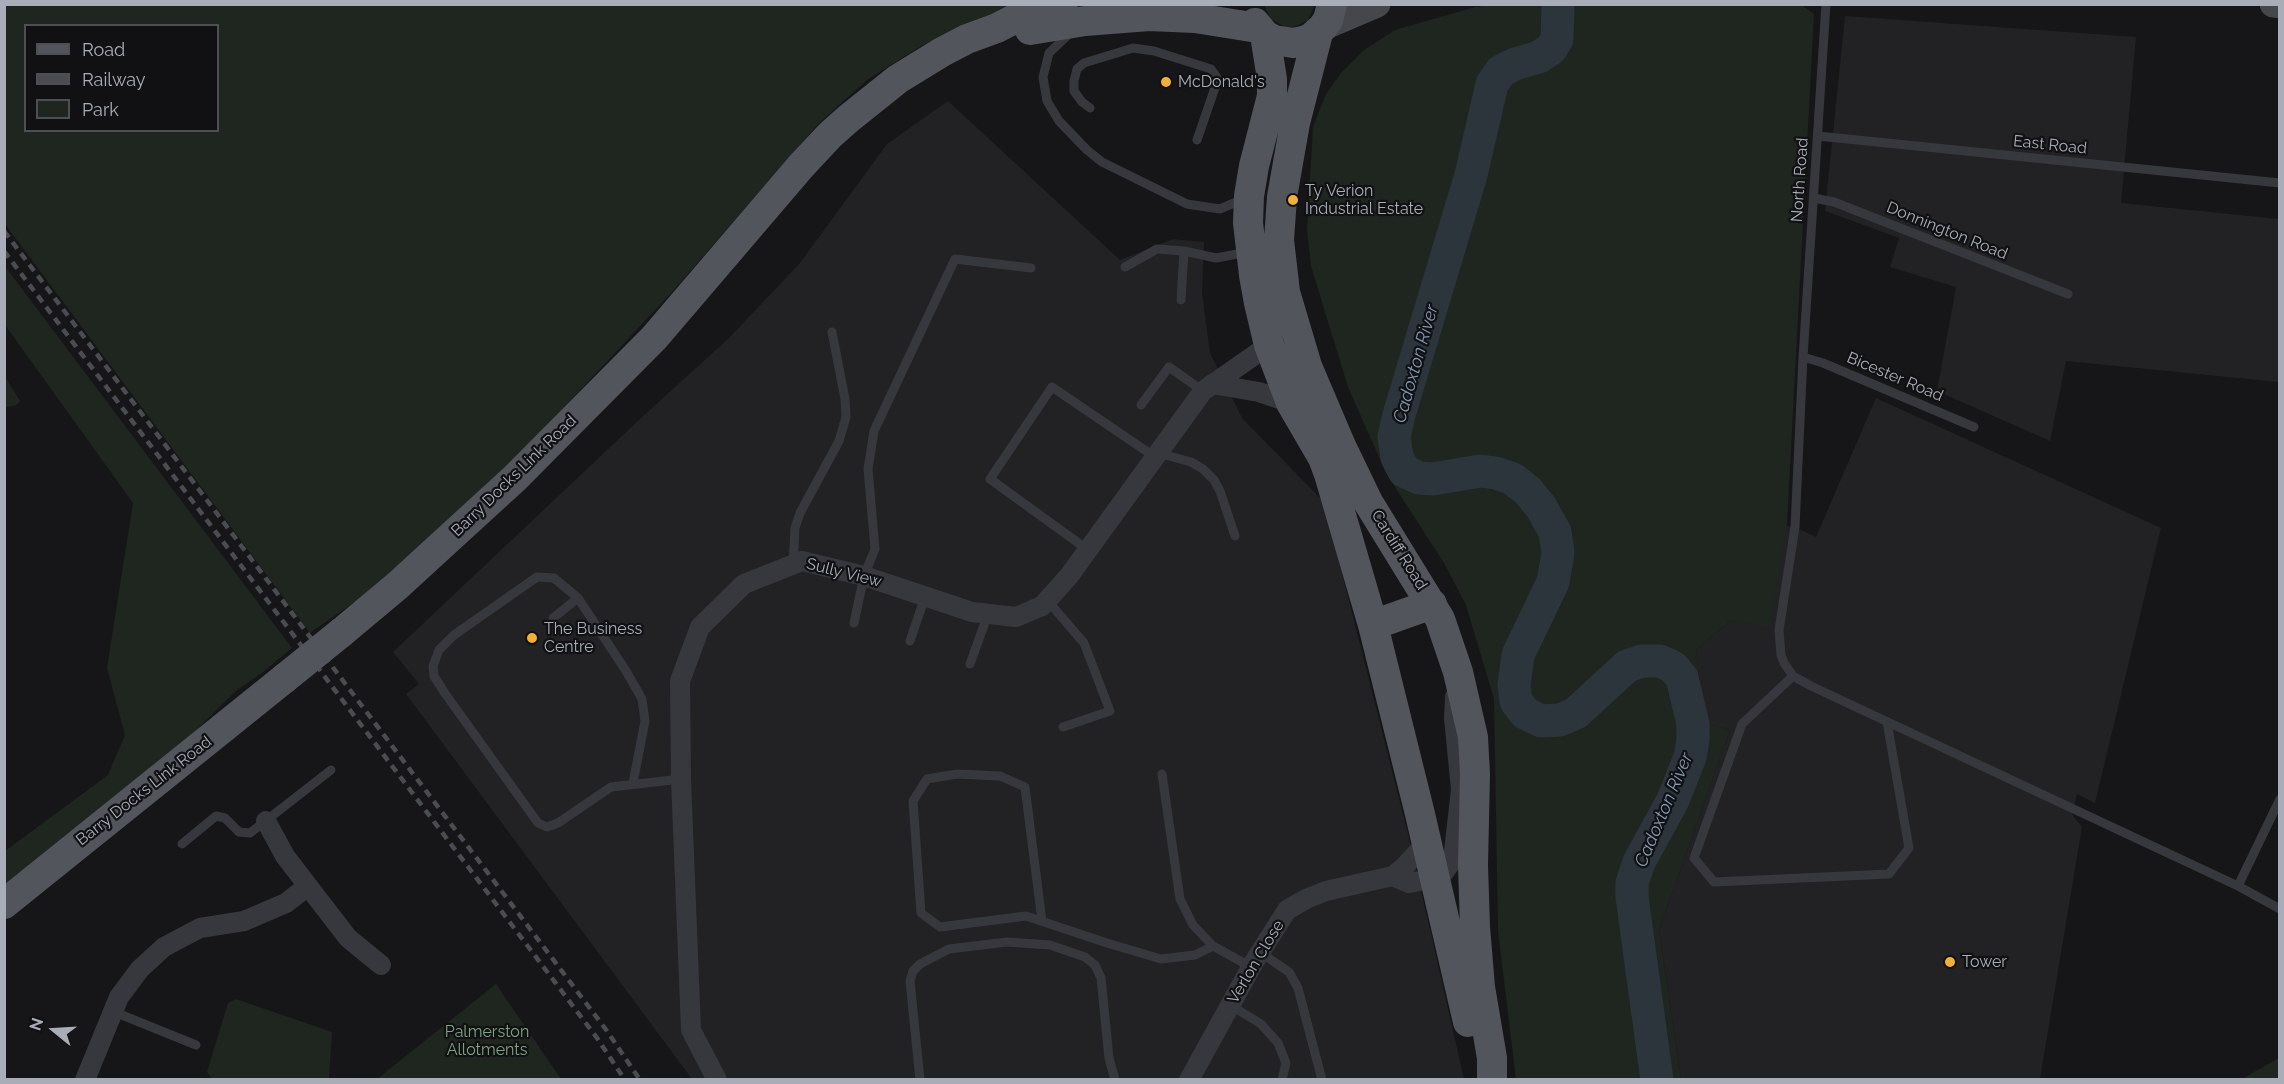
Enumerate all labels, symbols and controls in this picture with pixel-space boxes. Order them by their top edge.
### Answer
legend [24,24,219,132]
text: Road [82,39,125,60]
text: Railway [82,69,146,90]
place label: McDonald's [1178,72,1265,92]
marker: McDonald's [1159,75,1173,89]
text: Park [82,99,119,120]
street label: East Road [2012,132,2088,158]
street label: North Road [1787,137,1813,223]
place label: Ty Verion Industrial Estate [1305,181,1423,219]
marker: Ty Verion Industrial Estate [1286,193,1300,207]
street label: Donnington Road [1884,198,2010,264]
water label: Cadoxton River [1389,302,1443,426]
street label: Bicester Road [1844,348,1946,406]
street label: Barry Docks Link Road [447,411,581,541]
street label: Cardiff Road [1367,507,1431,593]
street label: Sully View [804,554,884,592]
place label: The Business Centre [544,619,642,657]
marker: The Business Centre [525,631,539,645]
street label: Barry Docks Link Road [72,732,216,850]
water label: Cadoxton River [1630,750,1698,870]
street label: Verlon Close [1224,917,1288,1007]
place label: Tower [1962,952,2007,972]
marker: Tower [1943,955,1957,969]
north arrow [24,1000,84,1060]
text: N [25,1016,47,1033]
park label: Palmerston Allotments [445,1022,529,1060]

